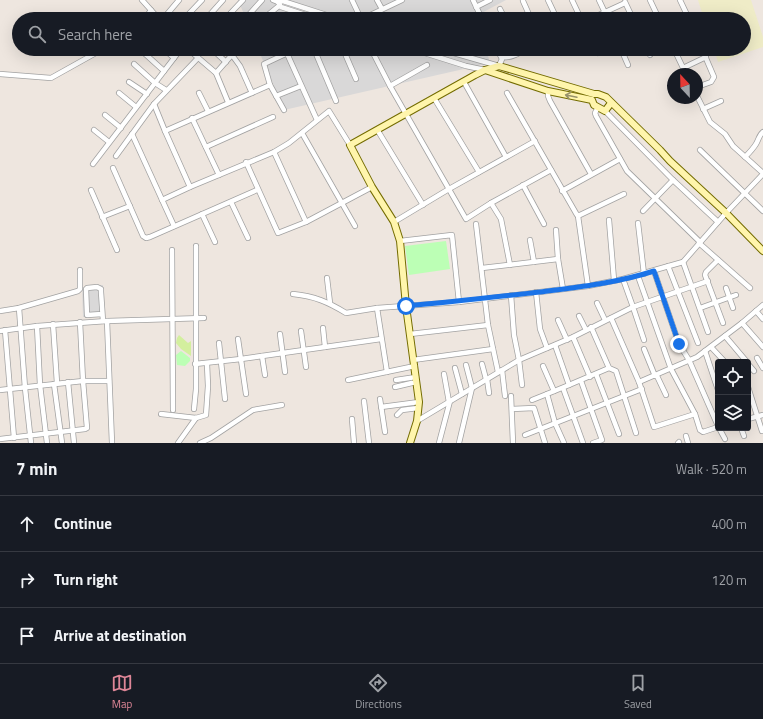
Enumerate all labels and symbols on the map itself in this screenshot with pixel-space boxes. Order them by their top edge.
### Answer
north arrow [667,68,703,104]
one-way arrow [565,91,578,99]
route start [397,297,415,315]
route end [670,335,688,353]

